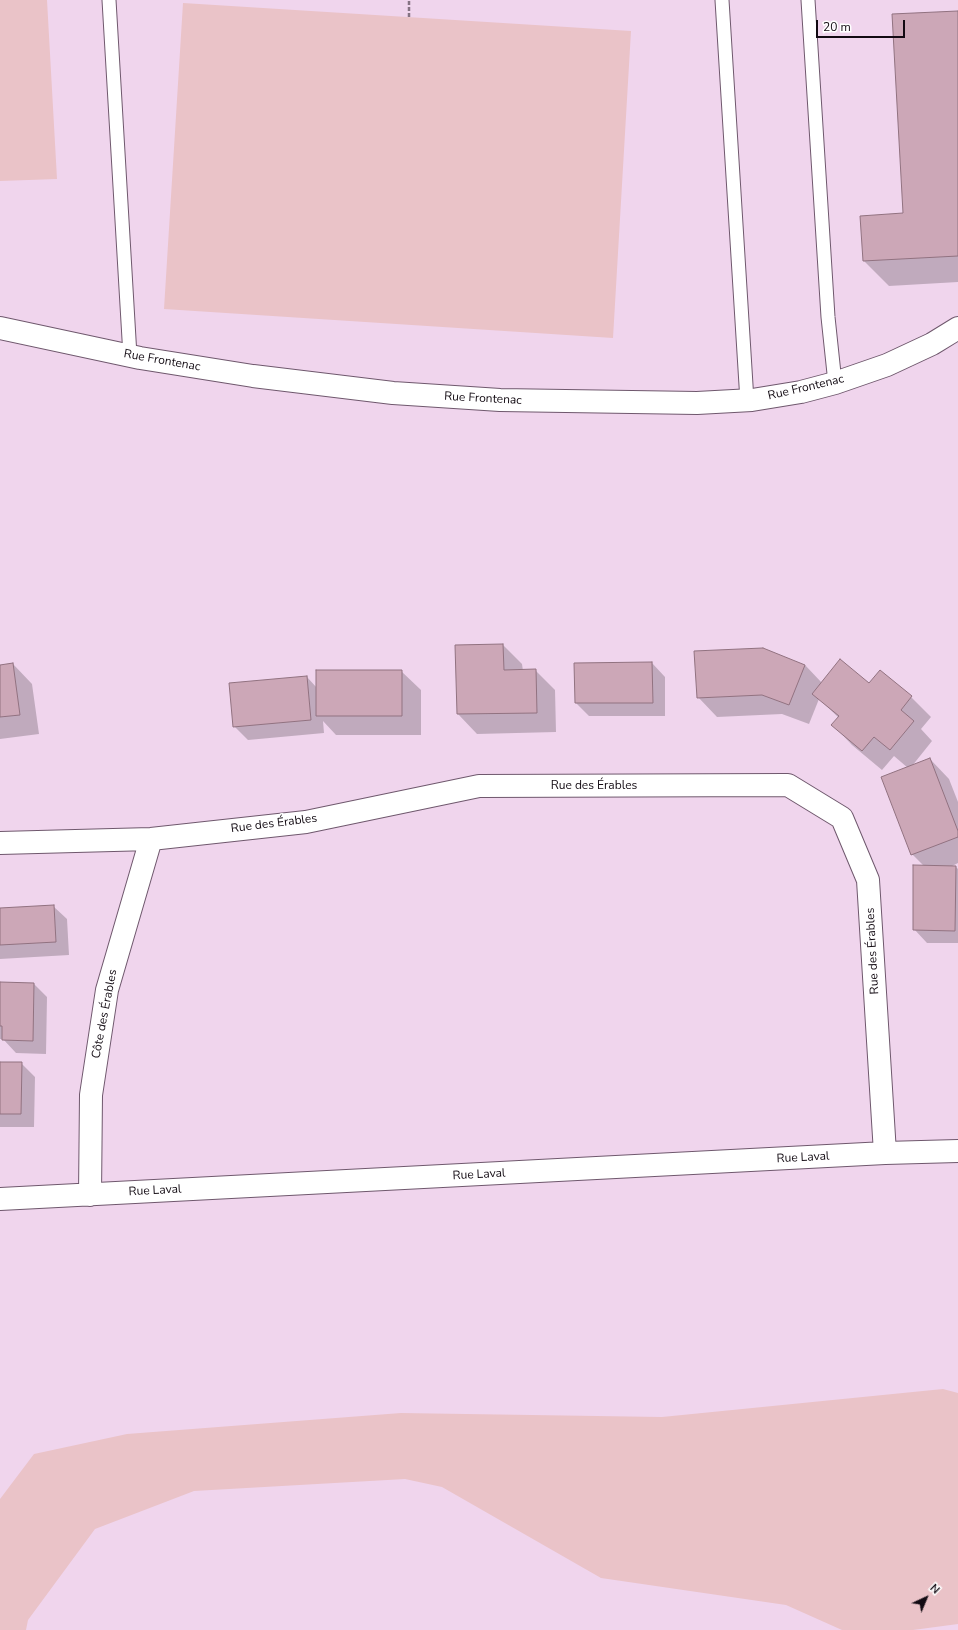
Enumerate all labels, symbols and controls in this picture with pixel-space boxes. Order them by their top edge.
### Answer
scale bar [818,12,907,38]
text: 20 m [823,19,851,35]
street label: Rue Frontenac [123,347,201,375]
street label: Rue Frontenac [767,372,845,404]
street label: Rue Frontenac [444,390,522,408]
street label: Rue des Érables [551,779,637,793]
street label: Rue des Érables [230,812,318,836]
street label: Rue des Érables [864,907,882,995]
street label: Côte des Érables [89,968,121,1060]
street label: Rue Laval [776,1149,830,1167]
street label: Rue Laval [452,1166,506,1184]
street label: Rue Laval [128,1182,182,1200]
north arrow [906,1578,946,1618]
text: N [927,1581,943,1597]

